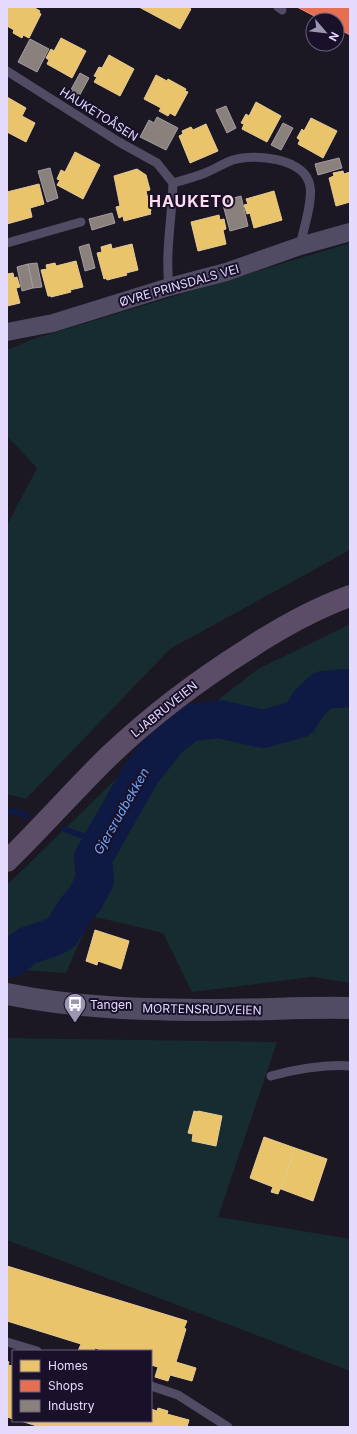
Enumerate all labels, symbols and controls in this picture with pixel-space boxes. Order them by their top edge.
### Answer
north arrow [305,12,345,52]
text: N [326,30,342,44]
street label: HAUKETOÅSEN [57,84,141,144]
district label: HAUKETO [149,191,235,211]
street label: ØVRE PRINSDALS VEI [117,261,241,309]
street label: LJABRUVEIEN [128,678,200,740]
water label: Gjersrudbekken [90,765,152,857]
bus stop icon: Tangen [62,991,88,1024]
place label: Tangen [90,997,132,1012]
street label: MORTENSRUDVEIEN [142,1000,262,1018]
legend [12,1350,152,1422]
text: Homes [48,1358,88,1373]
text: Shops [48,1378,84,1393]
text: Industry [48,1398,95,1413]

